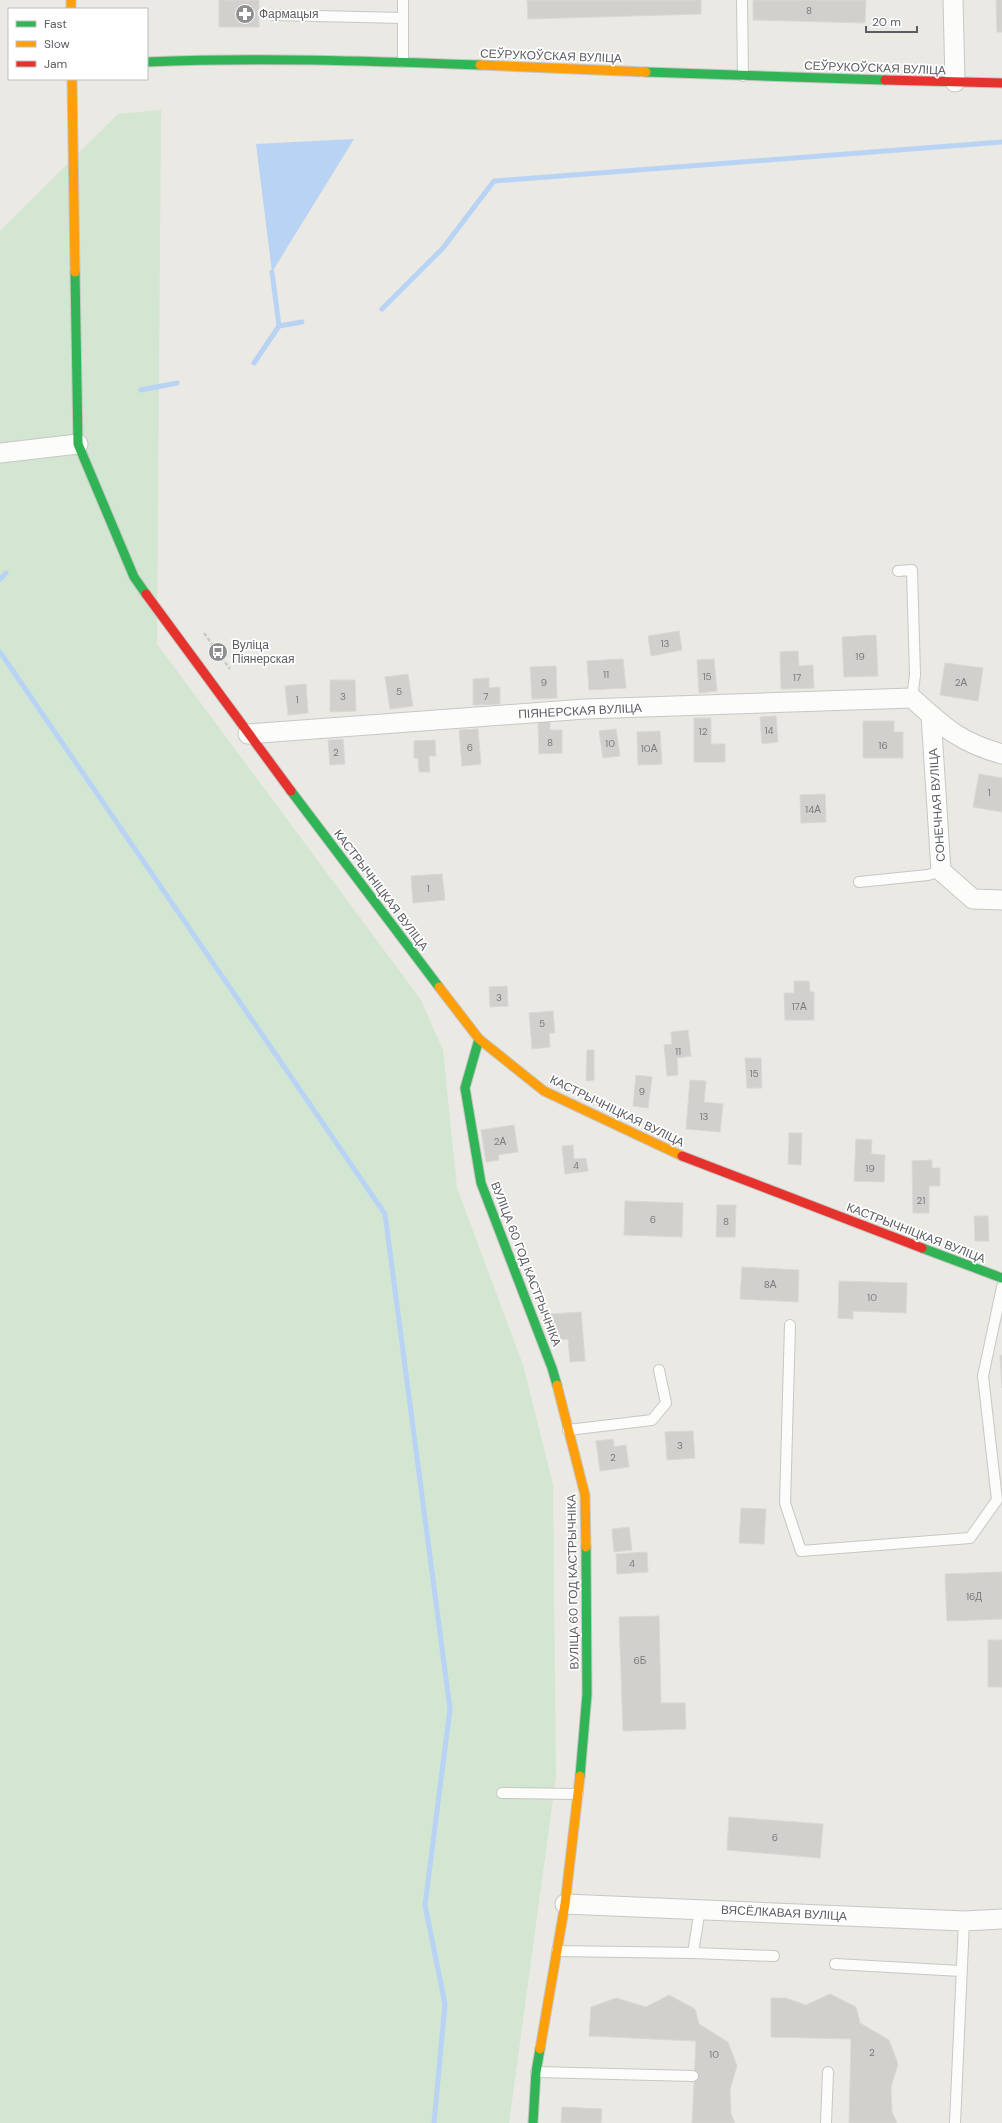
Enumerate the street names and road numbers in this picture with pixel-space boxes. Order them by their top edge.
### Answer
street label: СЕЎРУКОЎСКАЯ ВУЛІЦА [480,46,622,66]
street label: СЕЎРУКОЎСКАЯ ВУЛІЦА [804,58,946,78]
street label: ПІЯНЕРСКАЯ ВУЛІЦА [518,700,642,722]
street label: СОНЕЧНАЯ ВУЛІЦА [925,748,949,862]
street label: КАСТРЫЧНІЦКАЯ ВУЛІЦА [330,826,432,954]
street label: КАСТРЫЧНІЦКАЯ ВУЛІЦА [547,1071,687,1151]
street label: ВУЛІЦА 60 ГОД КАСТРЫЧНІКА [487,1179,565,1349]
street label: КАСТРЫЧНІЦКАЯ ВУЛІЦА [844,1199,988,1267]
street label: ВУЛІЦА 60 ГОД КАСТРЫЧНІКА [563,1494,583,1670]
street label: ВЯСЁЛКАВАЯ ВУЛІЦА [721,1902,847,1924]

